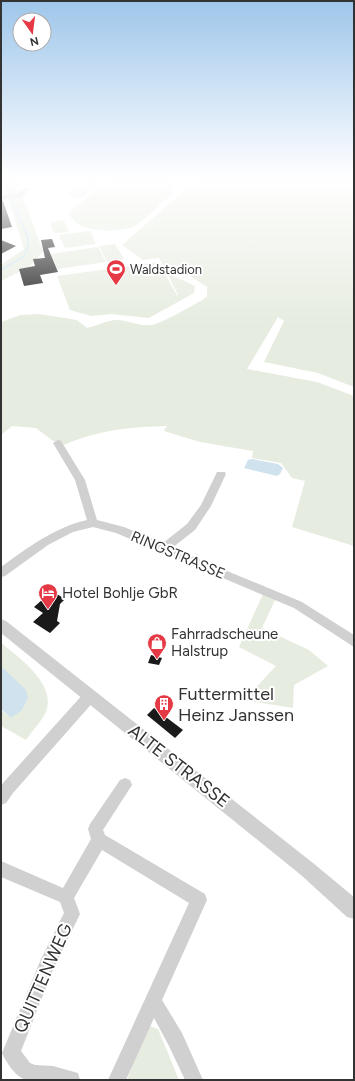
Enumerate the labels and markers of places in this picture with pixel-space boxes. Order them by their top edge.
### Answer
sports icon: Waldstadion [105,258,127,286]
place label: Waldstadion [130,262,202,277]
hotel icon: Hotel Bohlje GbR [37,582,59,610]
place label: Hotel Bohlje GbR [62,584,178,602]
place label: Fahrradscheune Halstrup [171,625,278,660]
shop icon: Fahrradscheune Halstrup [146,632,168,660]
place label: Futtermittel Heinz Janssen [178,683,294,726]
building icon: Futtermittel Heinz Janssen [153,693,175,721]

